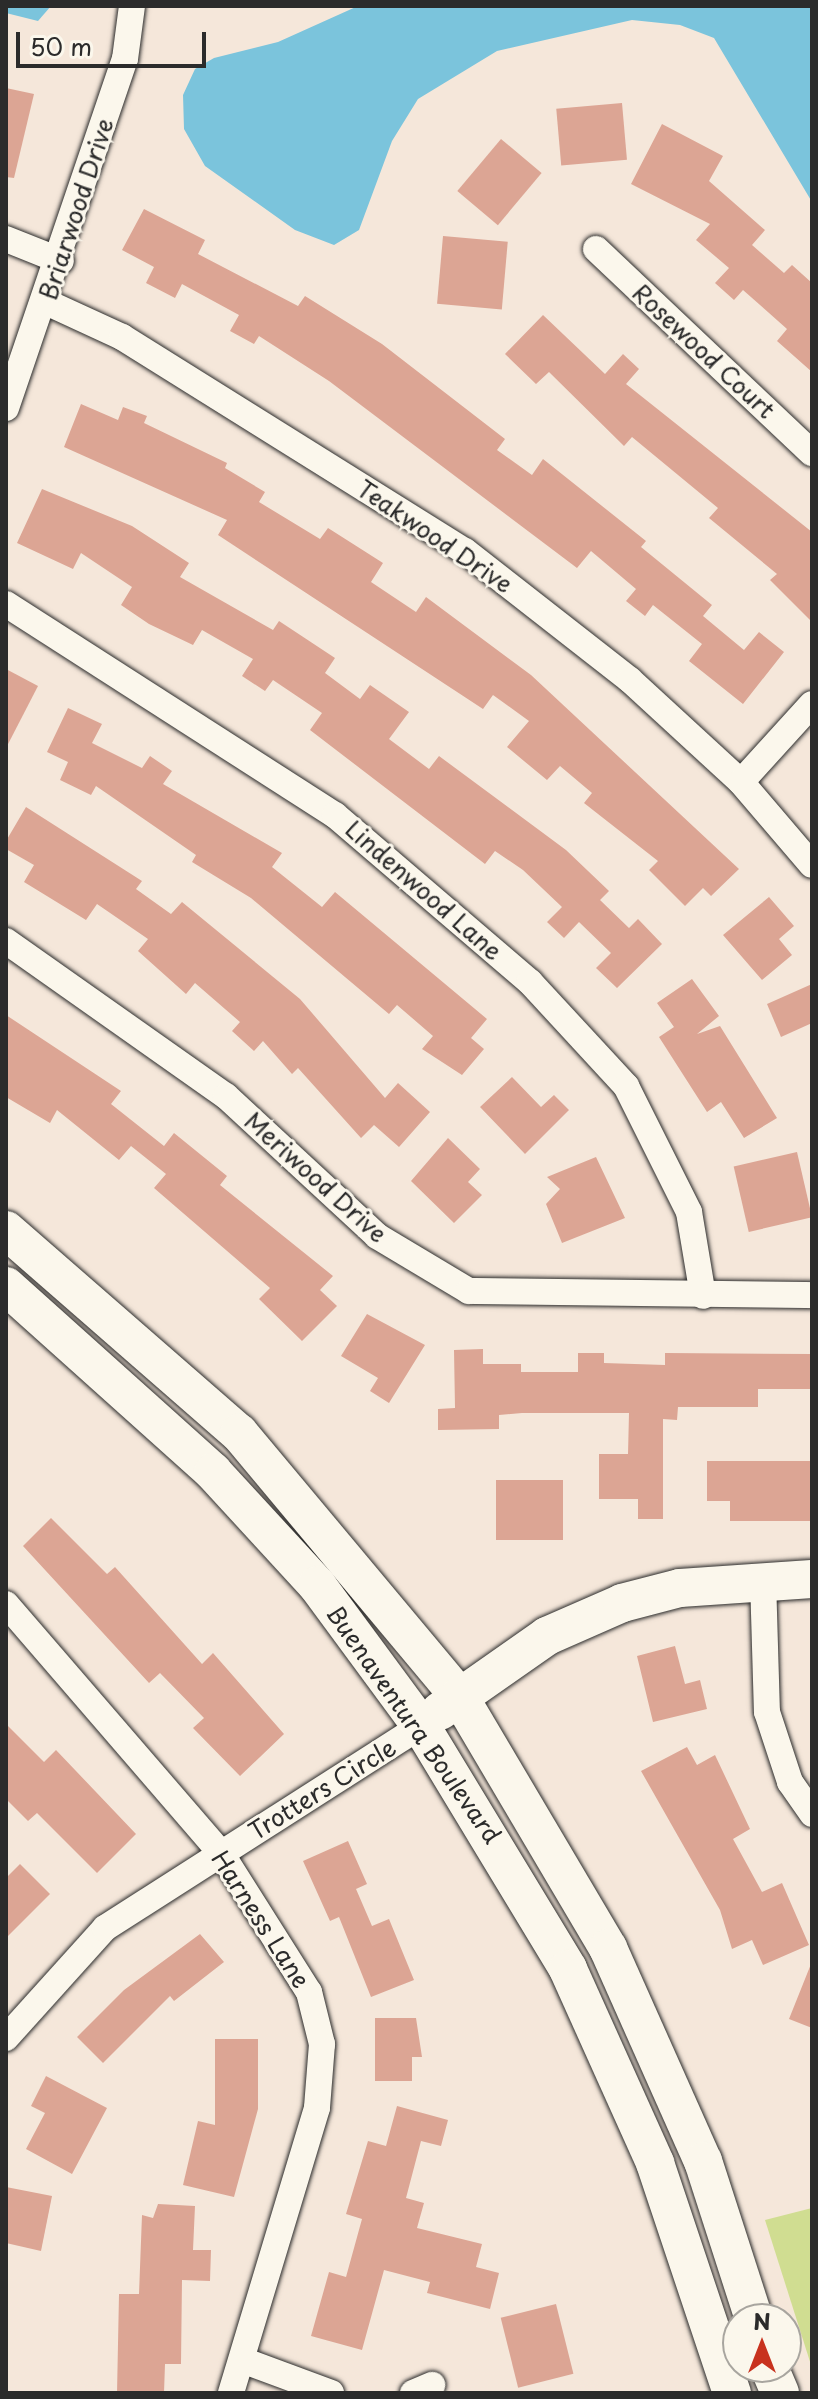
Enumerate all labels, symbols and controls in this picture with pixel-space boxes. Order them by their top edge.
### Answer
scale bar [20,16,210,66]
text: 50 m [30,28,92,64]
street label: Briarwood Drive [33,114,119,304]
street label: Rosewood Court [626,277,782,425]
street label: Teakwood Drive [351,473,519,599]
street label: Lindenwood Lane [340,814,508,966]
street label: Meriwood Drive [239,1106,393,1248]
street label: Buenaventura Boulevard [321,1600,507,1848]
street label: Trotters Circle [243,1732,401,1846]
street label: Harness Lane [206,1845,316,1993]
north arrow [722,2303,802,2383]
text: N [753,2304,771,2337]

